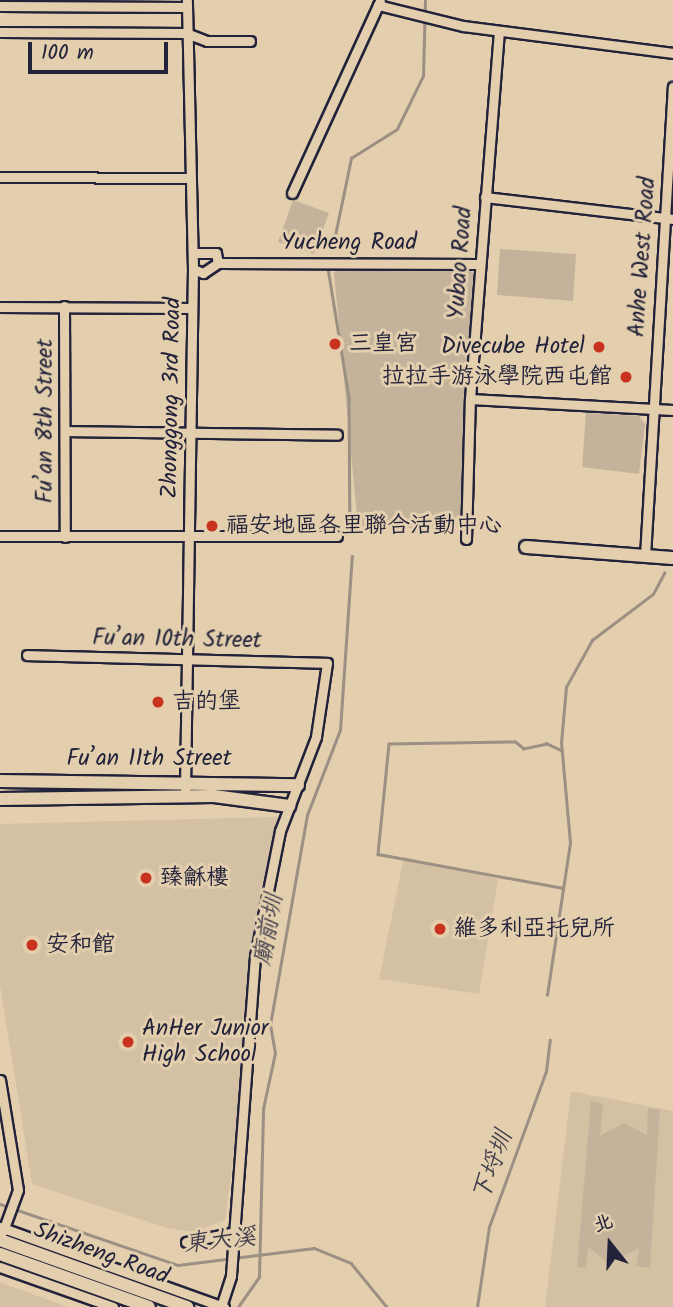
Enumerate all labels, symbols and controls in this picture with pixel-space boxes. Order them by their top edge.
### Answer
scale bar [32,28,172,72]
text: 100 m [41,37,94,70]
street label: Anhe West Road [624,176,662,338]
street label: Yubao Road [443,206,479,320]
street label: Yucheng Road [281,229,417,257]
street label: Zhonggong 3rd Road [156,297,188,499]
place label: 三皇宮 [349,330,418,358]
place label: Divecube Hotel [441,333,585,361]
marker: 三皇宮 [327,336,343,352]
street label: Fu’an 8th Street [32,339,60,503]
marker: Divecube Hotel [591,339,607,355]
place label: 拉拉手游泳學院西屯館 [382,363,612,391]
marker: 拉拉手游泳學院西屯館 [618,369,634,385]
place label: 福安地區各里聯合活動中心 [226,512,502,540]
marker: 福安地區各里聯合活動中心 [204,518,220,534]
street label: Fu’an 10th Street [92,625,262,655]
place label: 吉的堡 [172,688,241,716]
marker: 吉的堡 [150,694,166,710]
street label: Fu’an 11th Street [66,745,232,773]
place label: 臻龢樓 [160,864,229,892]
marker: 臻龢樓 [138,870,154,886]
water label: 廟前圳 [249,892,289,968]
place label: 維多利亞托兒所 [454,915,615,943]
marker: 維多利亞托兒所 [432,921,448,937]
place label: 安和館 [46,931,115,959]
marker: 安和館 [24,937,40,953]
place label: AnHer Junior High School [142,1015,268,1069]
marker: AnHer Junior High School [120,1034,136,1050]
water label: 下埒圳 [467,1127,519,1205]
text: 北 [590,1207,617,1241]
north arrow [575,1209,645,1279]
street label: Shizheng Road [30,1217,172,1291]
water label: 東大溪 [183,1223,257,1259]

